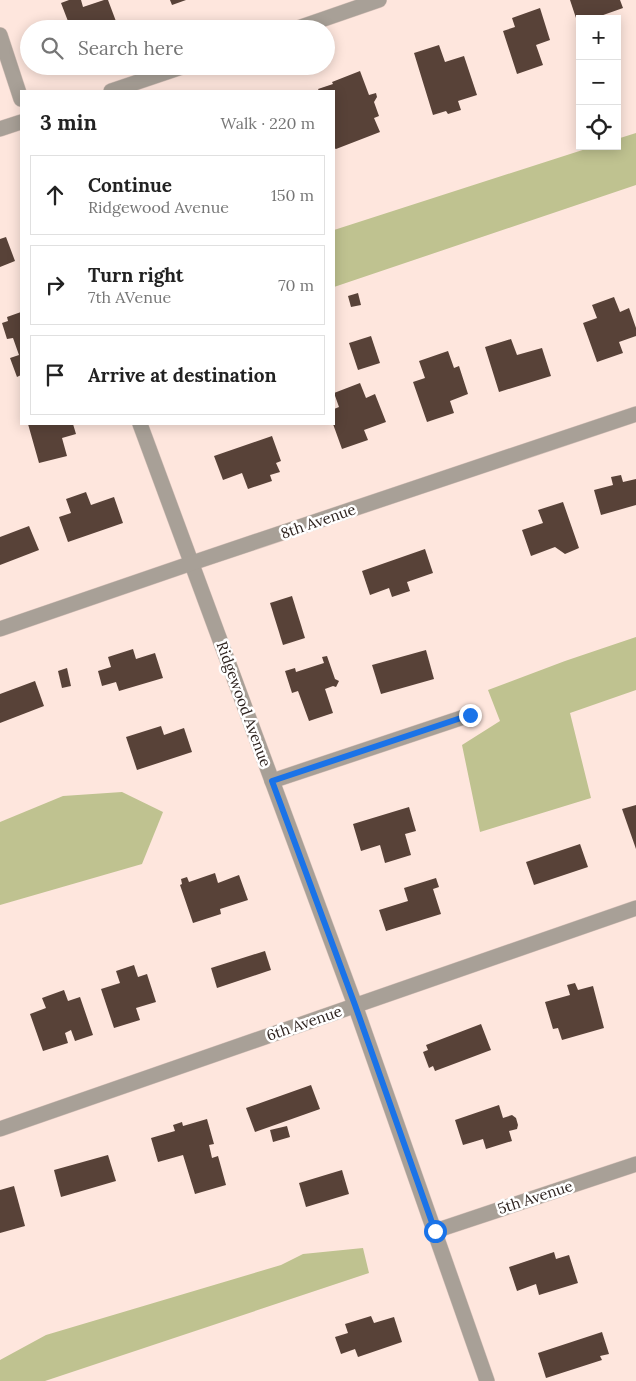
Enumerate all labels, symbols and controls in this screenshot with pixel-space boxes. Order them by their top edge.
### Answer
map controls [576,15,621,150]
button: + [576,15,621,60]
search box [20,20,335,75]
icon: search [38,34,66,62]
text: Search here [78,36,184,60]
button: − [576,60,621,105]
button: locate [576,105,621,150]
text: 3 min [40,109,97,136]
text: Walk · 220 m [220,113,315,133]
text: Continue [88,173,172,197]
icon: ahead [41,181,69,209]
text: 150 m [271,185,314,205]
text: Ridgewood Avenue [88,197,229,217]
text: Turn right [88,263,184,287]
icon: right [41,271,69,299]
text: 70 m [278,275,314,295]
text: 7th AVenue [88,287,171,307]
icon: arrive [41,361,69,389]
text: Arrive at destination [88,363,277,387]
street label: 8th Avenue [278,499,358,543]
street label: Ridgewood Avenue [212,639,276,769]
route end [459,704,482,727]
street label: 6th Avenue [264,1001,344,1045]
street label: 5th Avenue [495,1176,575,1218]
route start [424,1220,447,1243]

